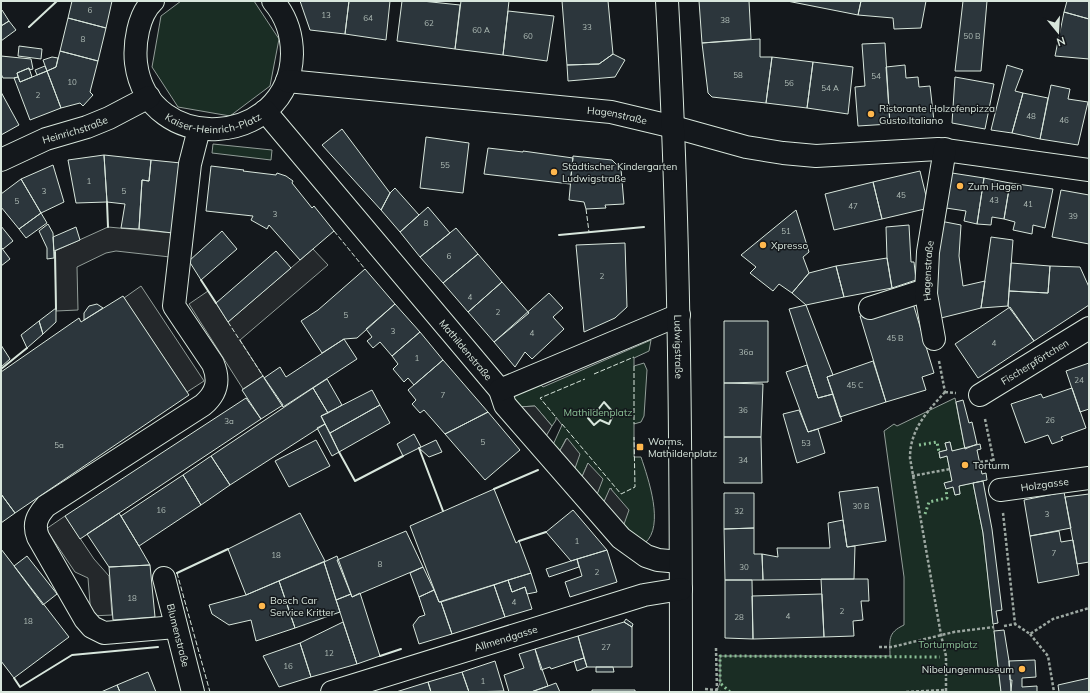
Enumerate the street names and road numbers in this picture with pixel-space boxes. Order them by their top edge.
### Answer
street label: Hagenstraße [587,104,648,127]
street label: Kaiser-Heinrich-Platz [164,106,262,118]
street label: Heinrichstraße [41,113,110,147]
street label: Hagenstraße [920,240,937,302]
street label: Ludwigstraße [671,315,685,379]
street label: Mathildenstraße [436,317,495,383]
street label: Fischerpförtchen [998,336,1071,388]
street label: Holzgasse [1020,475,1069,494]
street label: Blumenstraße [164,602,192,668]
street label: Allmendgasse [473,622,539,654]

